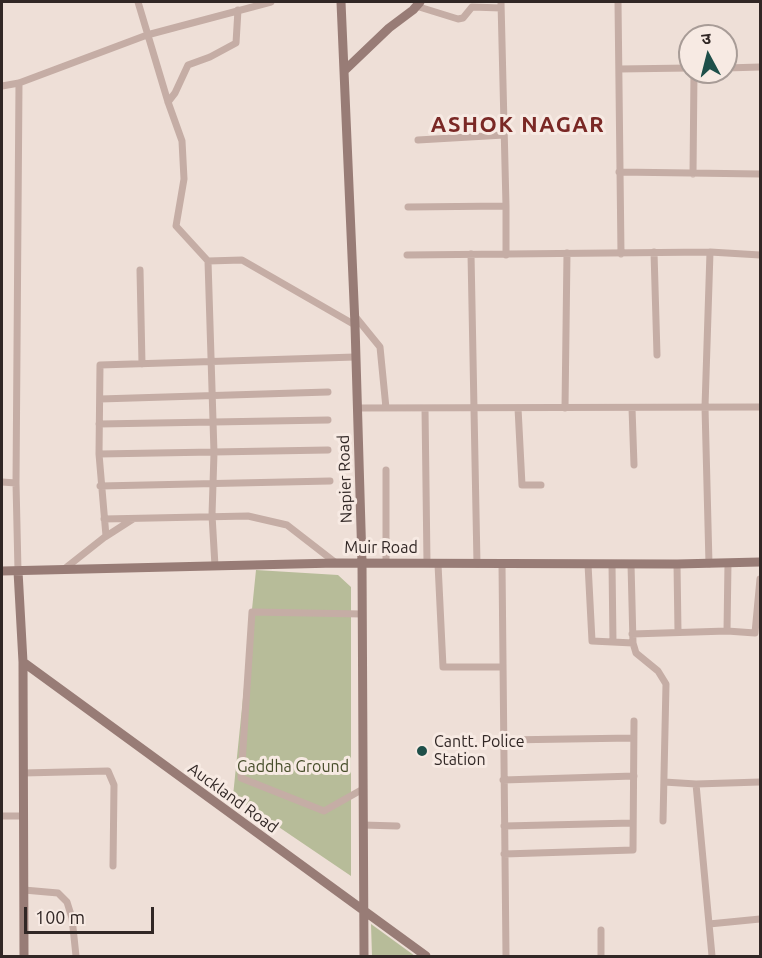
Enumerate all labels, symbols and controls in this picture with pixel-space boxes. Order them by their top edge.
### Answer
north arrow [678,24,738,84]
text: उ [700,29,712,48]
district label: ASHOK NAGAR [431,112,605,138]
street label: Napier Road [334,435,356,523]
street label: Muir Road [344,538,418,558]
place label: Cantt. Police Station [434,732,525,770]
marker: Cantt. Police Station [415,744,429,758]
park label: Gaddha Ground [237,757,349,777]
street label: Auckland Road [184,759,282,837]
scale bar [27,895,158,933]
text: 100 m [35,907,85,927]

